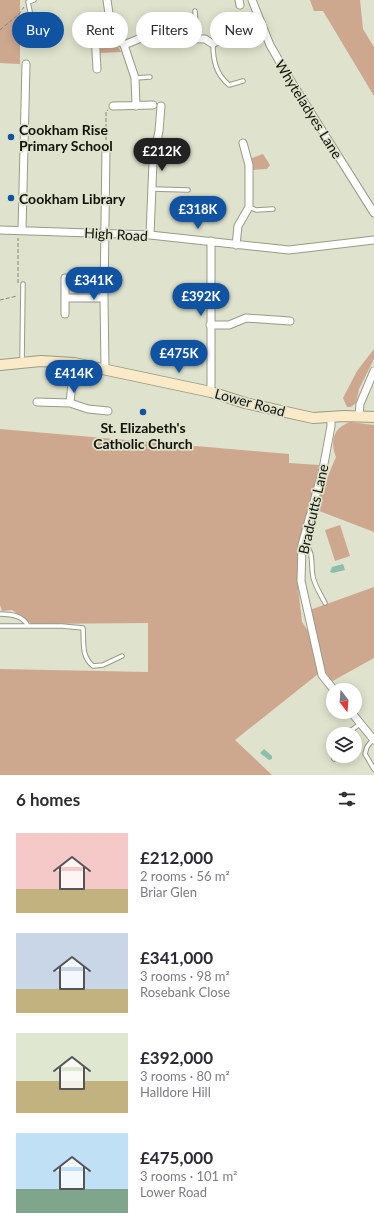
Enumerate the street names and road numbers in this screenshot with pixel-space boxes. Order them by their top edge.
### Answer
street label: Whyteladyes Lane [272,57,346,161]
street label: High Road [84,224,148,244]
street label: Lower Road [213,384,287,420]
street label: Bradcutts Lane [294,462,332,556]

